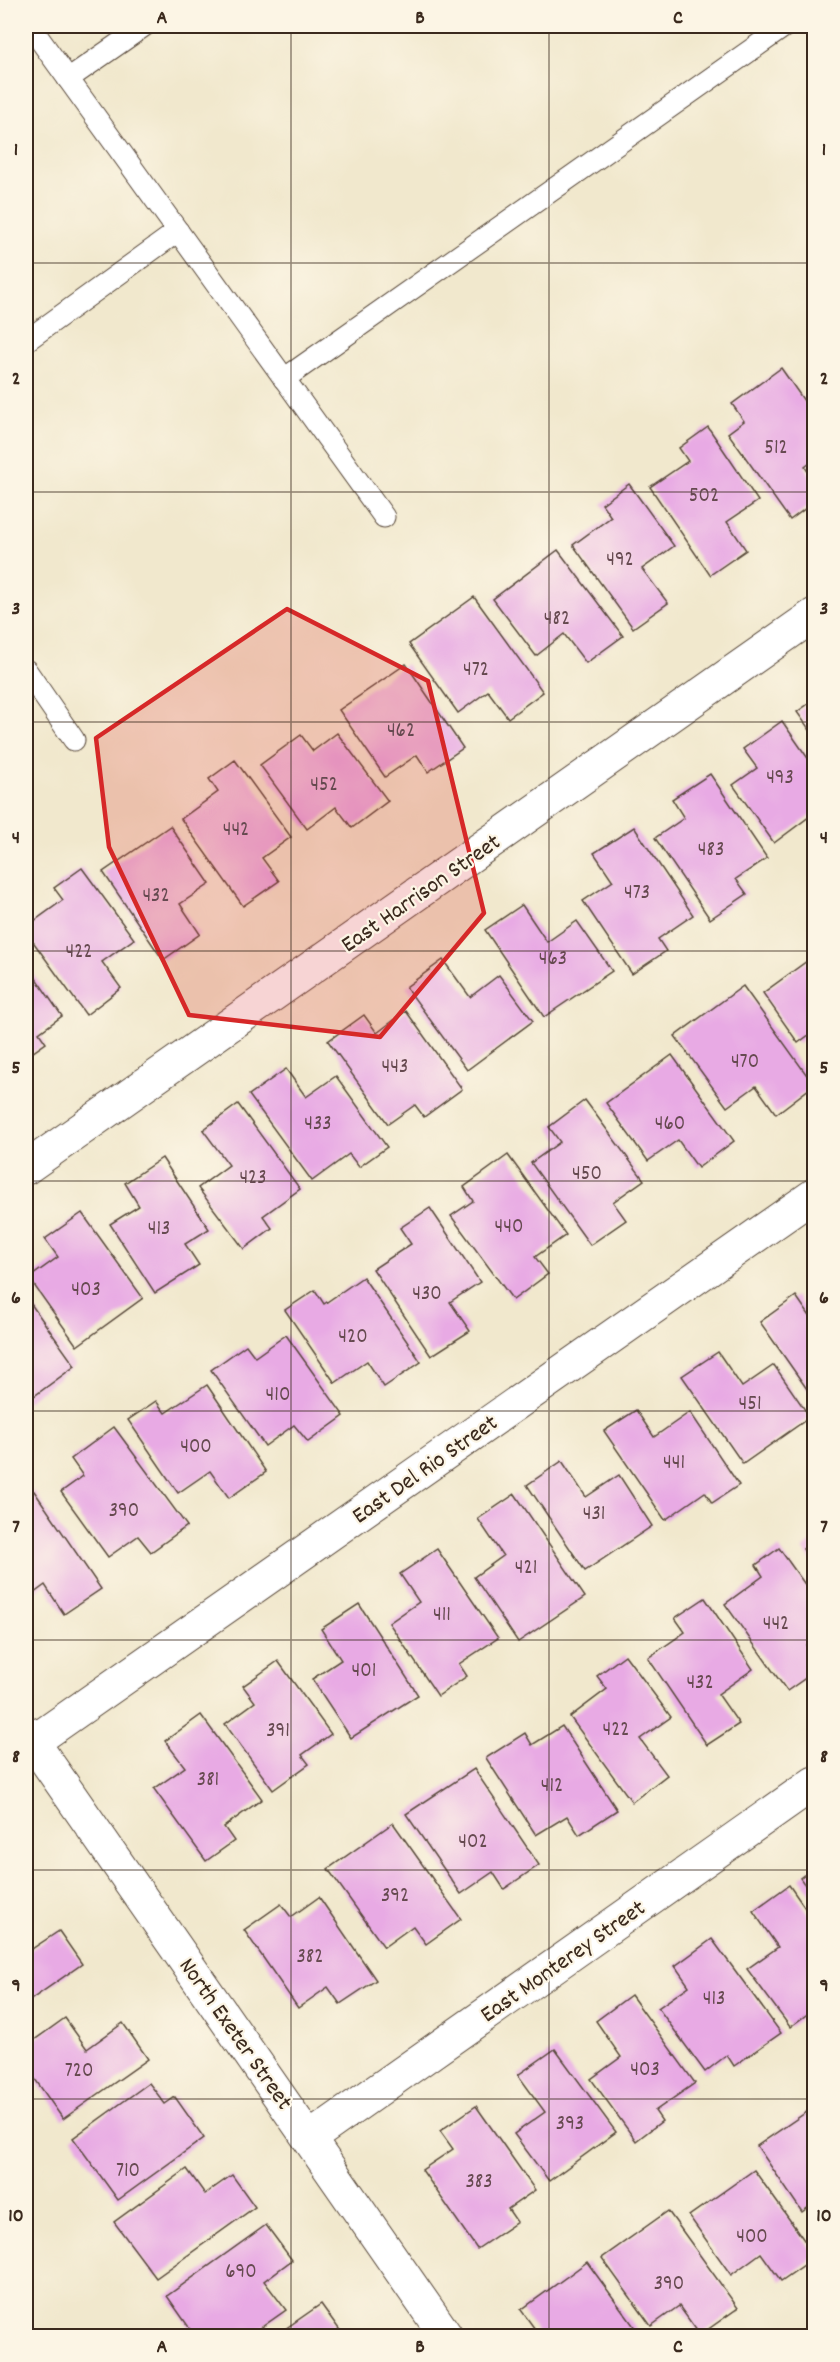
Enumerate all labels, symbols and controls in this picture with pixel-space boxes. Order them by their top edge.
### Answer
text: A [157,5,168,33]
text: B [415,5,425,33]
text: C [673,5,683,33]
text: 1 [14,137,18,165]
text: 1 [822,137,826,165]
text: 2 [12,366,20,394]
text: 2 [820,366,828,394]
house number: 512 [764,434,788,464]
house number: 502 [689,482,719,512]
house number: 492 [606,546,634,576]
text: 3 [12,596,20,624]
text: 3 [820,596,828,624]
house number: 482 [544,605,570,635]
house number: 472 [463,656,489,686]
house number: 462 [387,717,415,747]
house number: 493 [766,764,794,794]
house number: 452 [310,771,338,801]
house number: 442 [223,816,249,846]
text: 4 [12,825,20,853]
text: 4 [820,825,828,853]
street label: East Harrison Street [335,827,509,962]
house number: 483 [698,836,724,866]
house number: 473 [624,879,650,909]
house number: 432 [142,882,170,912]
house number: 422 [65,938,93,968]
house number: 463 [539,945,567,975]
house number: 470 [731,1048,759,1078]
house number: 443 [382,1053,408,1083]
text: 5 [11,1055,21,1083]
text: 5 [819,1055,829,1083]
house number: 433 [304,1110,332,1140]
house number: 460 [655,1110,685,1140]
house number: 450 [572,1160,602,1190]
house number: 423 [239,1164,267,1194]
house number: 440 [495,1213,523,1243]
house number: 413 [148,1215,170,1245]
house number: 403 [71,1276,101,1306]
house number: 430 [412,1280,442,1310]
text: 6 [11,1285,21,1313]
text: 6 [819,1285,829,1313]
house number: 420 [338,1323,368,1353]
house number: 410 [266,1381,290,1411]
house number: 451 [738,1390,762,1420]
street label: East Del Rio Street [346,1407,506,1534]
house number: 400 [180,1433,212,1463]
house number: 441 [663,1449,685,1479]
house number: 390 [109,1497,139,1527]
house number: 431 [583,1500,605,1530]
text: 7 [12,1514,20,1542]
text: 7 [820,1514,828,1542]
house number: 421 [515,1554,537,1584]
house number: 411 [433,1601,451,1631]
house number: 442 [763,1610,789,1640]
house number: 401 [352,1657,376,1687]
house number: 432 [686,1669,714,1699]
house number: 422 [602,1716,630,1746]
house number: 391 [266,1717,290,1747]
text: 8 [12,1744,20,1772]
text: 8 [820,1744,828,1772]
house number: 381 [197,1766,219,1796]
house number: 412 [541,1772,563,1802]
house number: 402 [458,1828,488,1858]
house number: 392 [381,1882,409,1912]
street label: East Monterey Street [474,1893,653,2032]
house number: 382 [297,1943,323,1973]
street label: North Exeter Street [169,1952,300,2118]
text: 9 [11,1973,21,2001]
text: 9 [819,1973,829,2001]
house number: 413 [703,1985,725,2015]
house number: 403 [630,2056,660,2086]
house number: 720 [65,2057,93,2087]
house number: 393 [556,2110,584,2140]
house number: 710 [116,2157,140,2187]
house number: 383 [465,2168,493,2198]
text: 10 [8,2203,24,2231]
text: 10 [816,2203,832,2231]
house number: 400 [736,2223,768,2253]
house number: 690 [225,2258,257,2288]
house number: 390 [654,2270,684,2300]
text: A [157,2334,168,2362]
text: B [415,2334,425,2362]
text: C [673,2334,683,2362]

